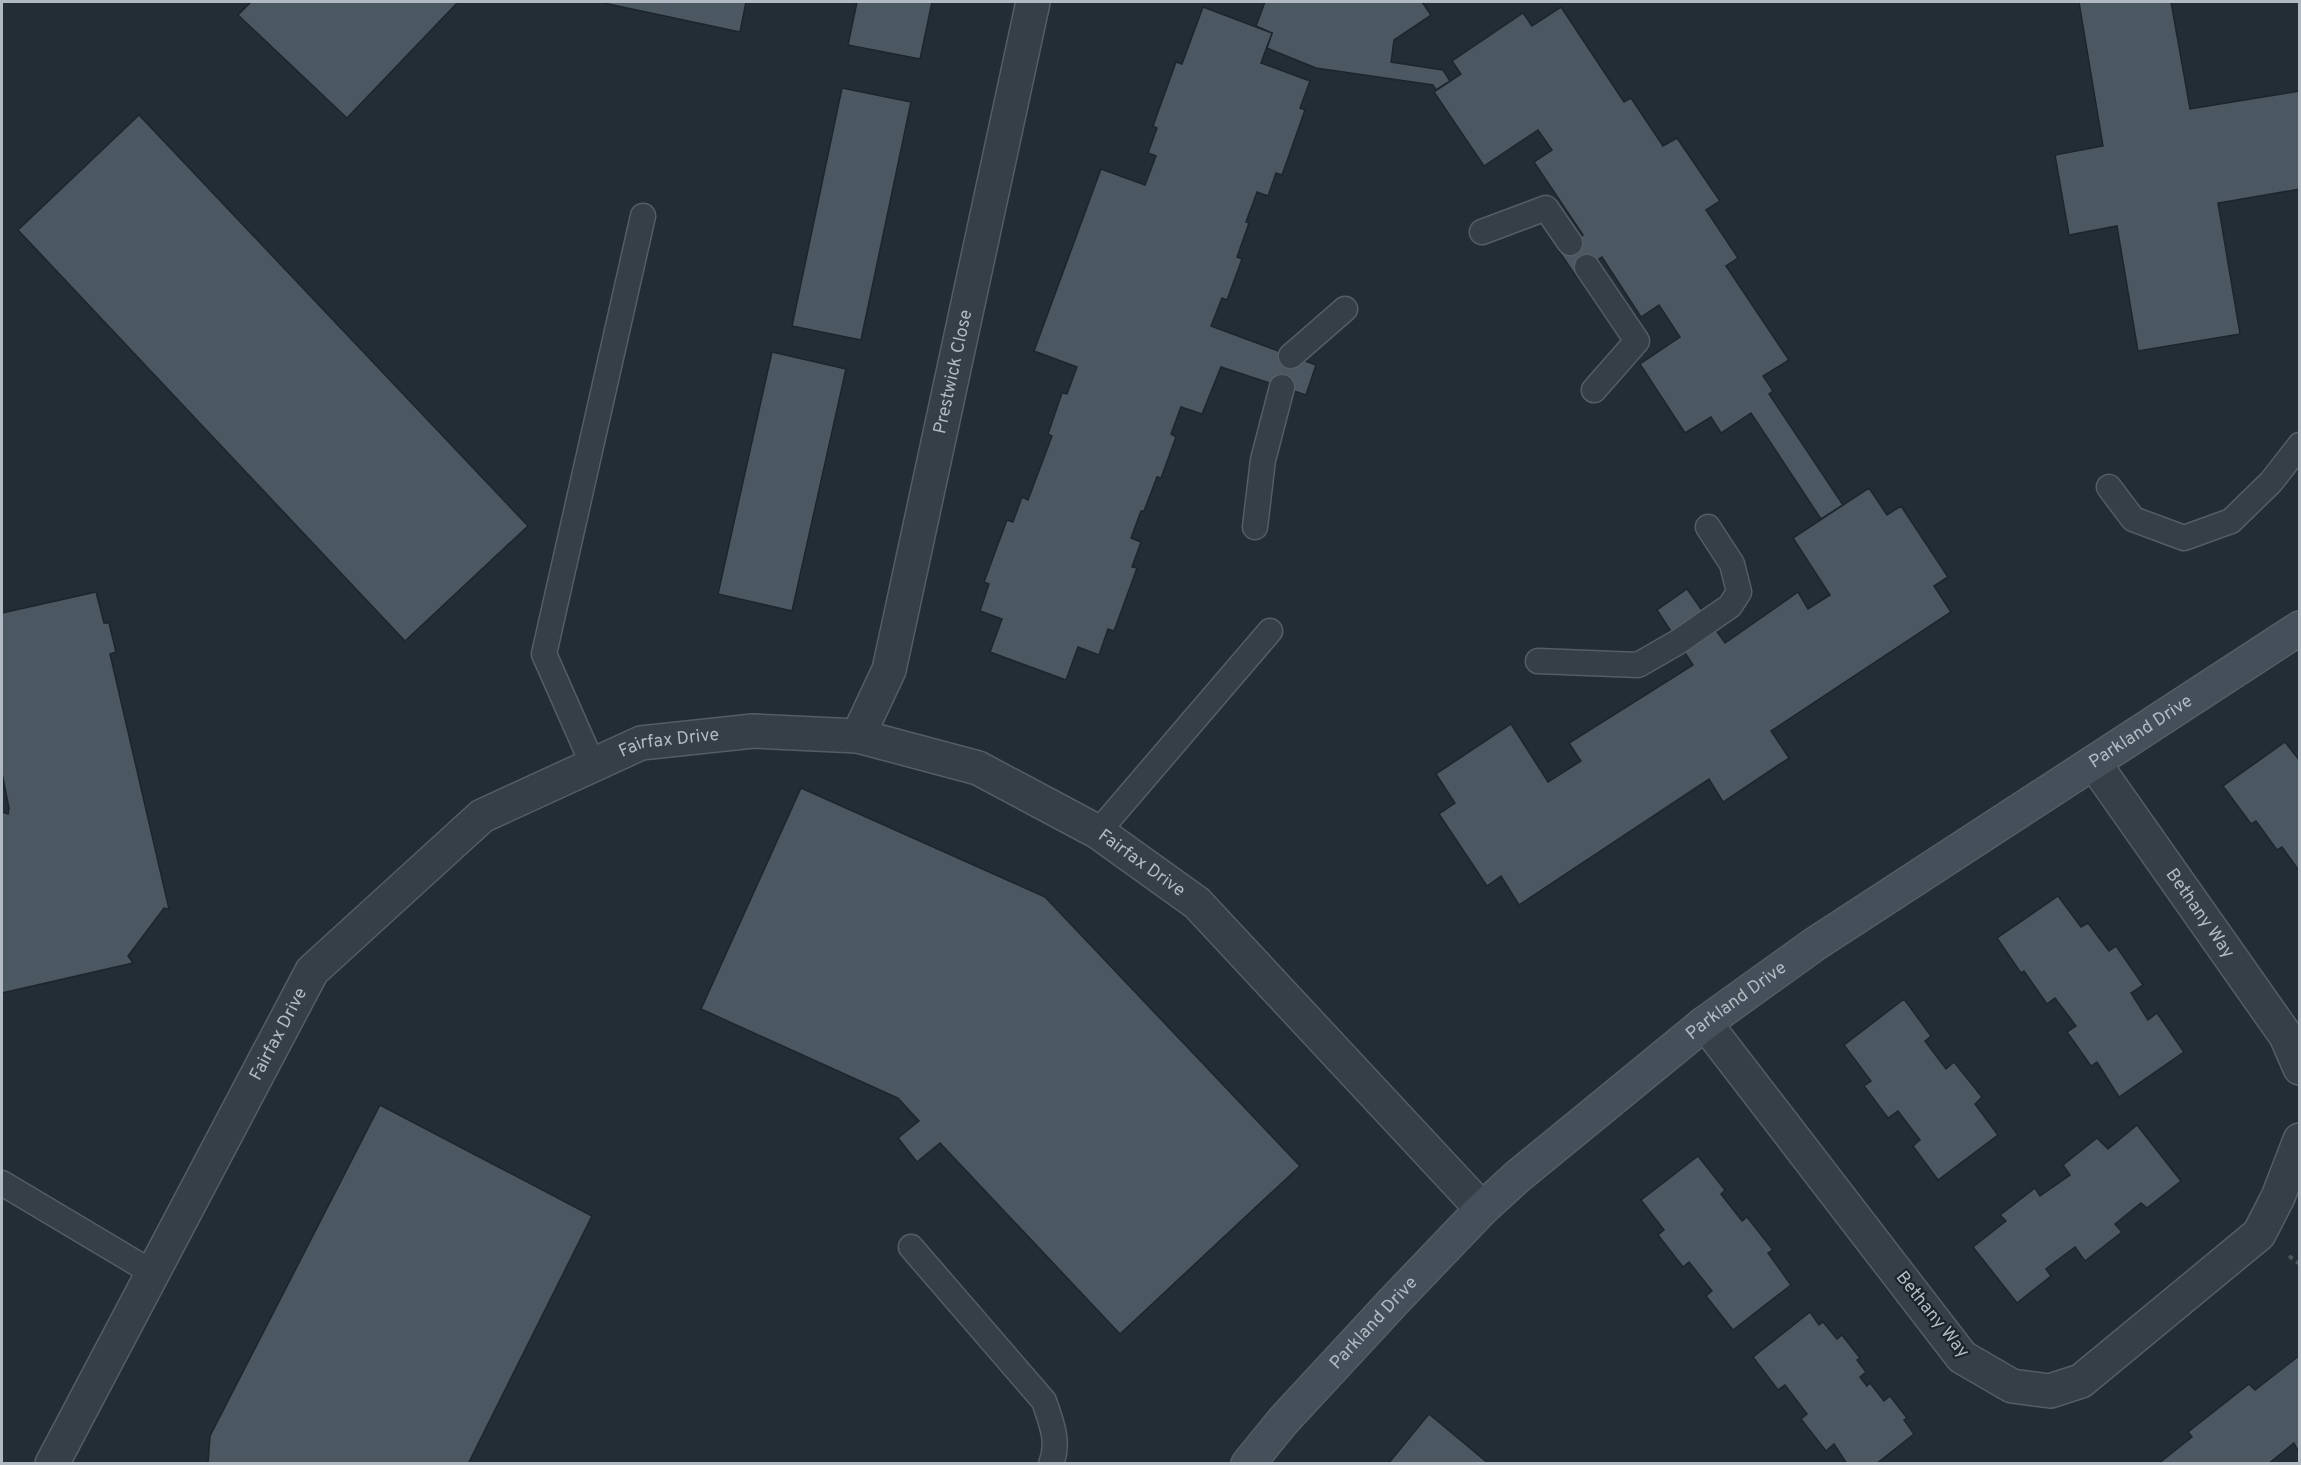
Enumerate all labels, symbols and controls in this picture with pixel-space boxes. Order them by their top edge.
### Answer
street label: Prestwick Close [929,307,978,436]
street label: Parkland Drive [2085,690,2197,774]
street label: Fairfax Drive [615,723,720,763]
street label: Fairfax Drive [1094,824,1190,902]
street label: Bethany Way [2160,864,2239,963]
street label: Parkland Drive [1681,957,1791,1045]
street label: Fairfax Drive [245,984,313,1085]
street label: Bethany Way [1890,1267,1974,1363]
street label: Parkland Drive [1325,1272,1423,1374]

